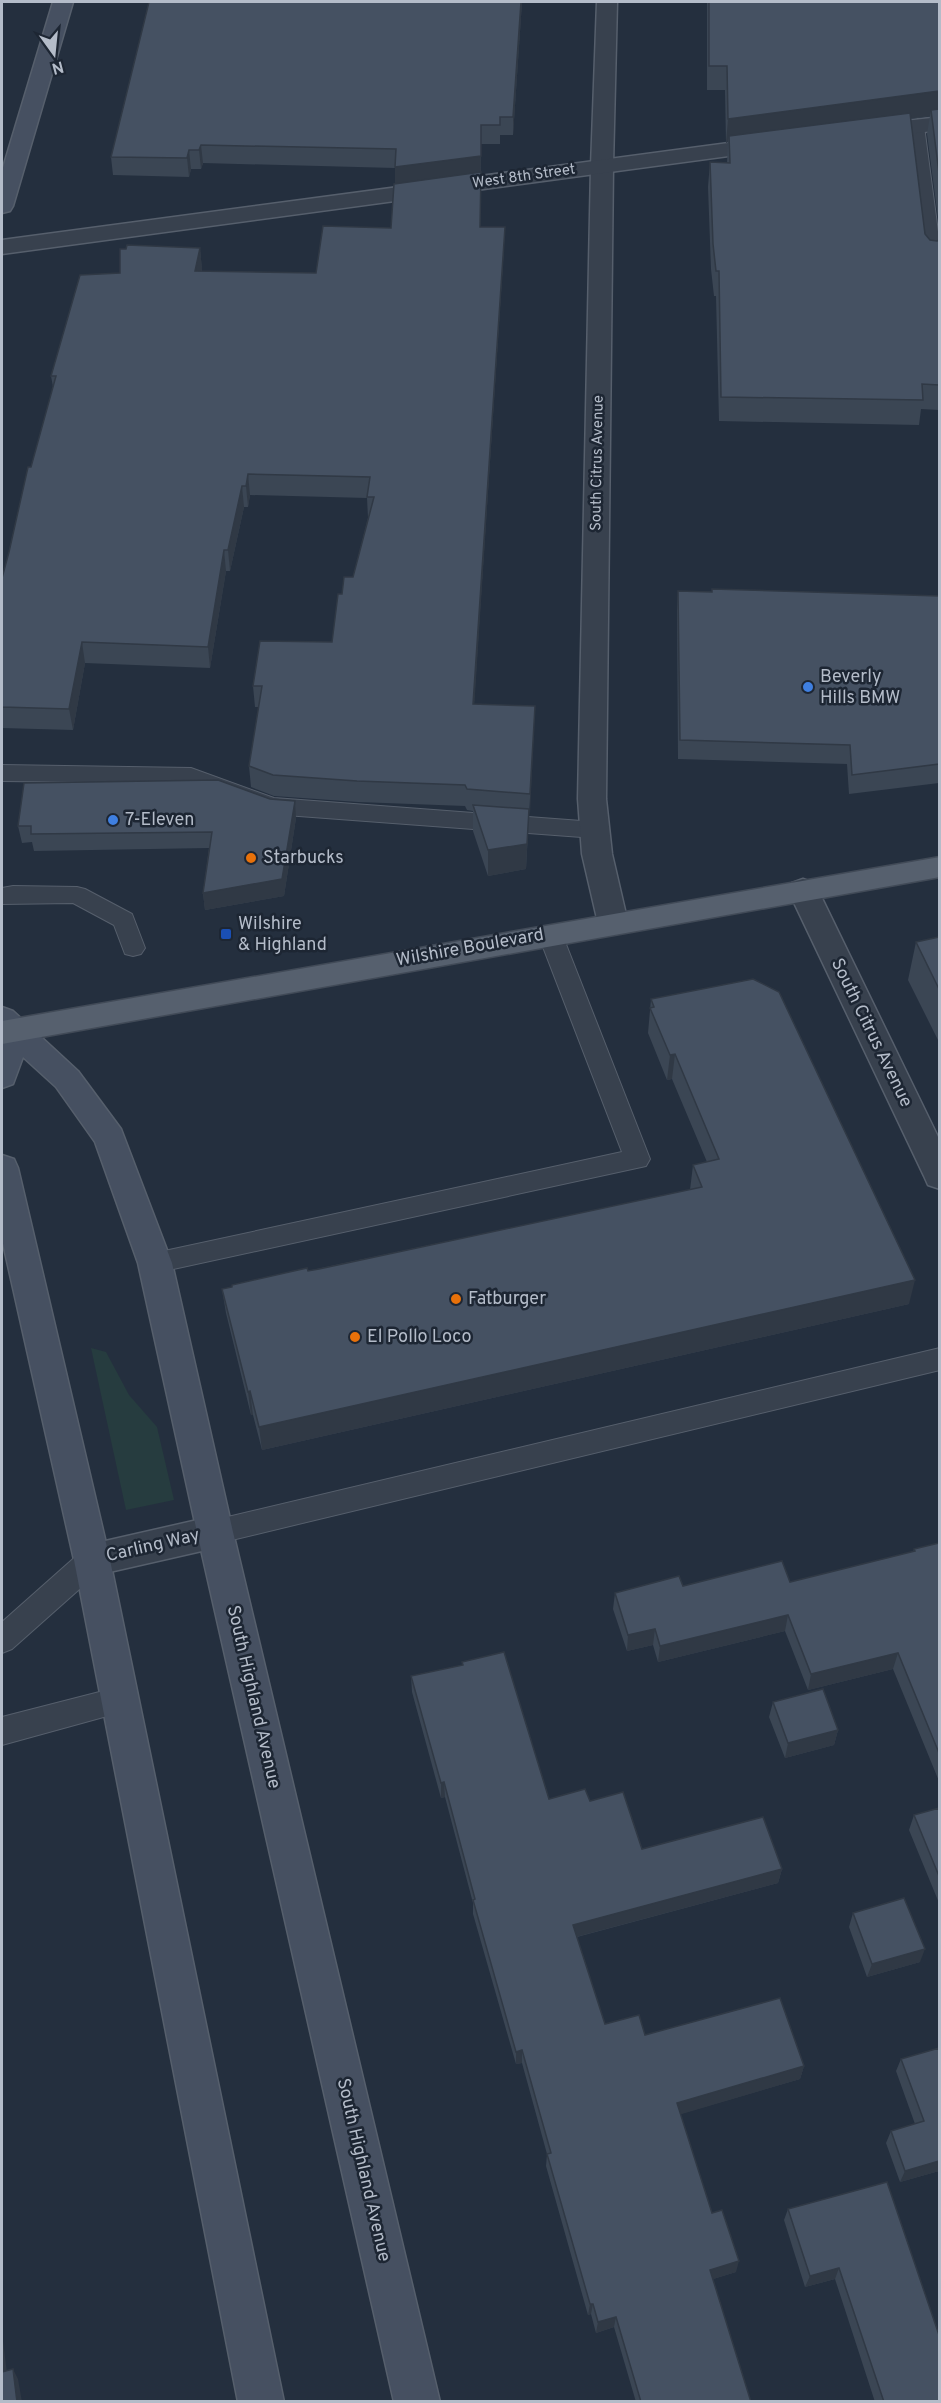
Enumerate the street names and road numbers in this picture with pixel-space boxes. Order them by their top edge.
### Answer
street label: West 8th Street [471,160,577,194]
street label: South Citrus Avenue [587,395,609,531]
street label: Wilshire Boulevard [394,924,546,972]
street label: South Citrus Avenue [825,955,917,1111]
street label: Carling Way [104,1524,202,1568]
street label: South Highland Avenue [221,1603,285,1791]
street label: South Highland Avenue [331,2076,395,2264]

